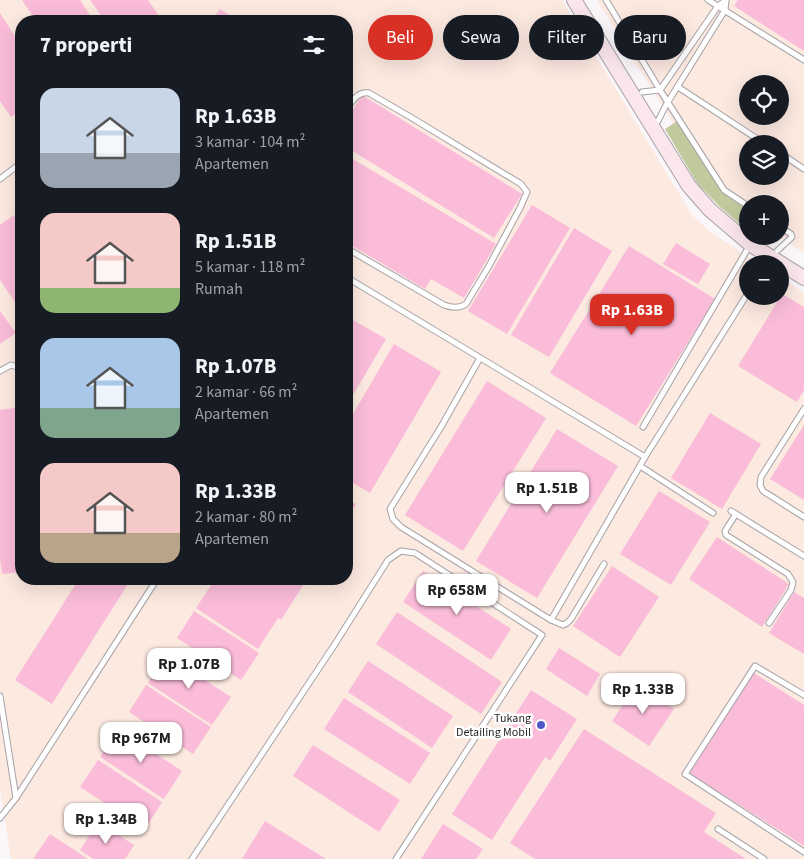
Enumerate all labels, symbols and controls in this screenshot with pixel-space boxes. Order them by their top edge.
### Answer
chip: Beli [368,15,433,60]
chip: Sewa [443,15,519,60]
chip: Filter [529,15,604,60]
chip: Baru [614,15,686,60]
text: 7 properti [40,30,132,60]
icon: filters [300,31,328,59]
map controls [739,75,789,305]
button: locate [739,75,789,125]
text: Rp 1.63B [195,101,276,131]
icon: home [80,108,140,168]
text: 3 kamar · 104 m² [195,131,305,153]
button: layers [739,135,789,185]
text: Apartemen [195,153,269,175]
button: + [739,195,789,245]
text: Rp 1.51B [195,226,276,256]
icon: home [80,233,140,293]
button: − [739,255,789,305]
text: 5 kamar · 118 m² [195,256,305,278]
text: Rumah [195,278,243,300]
pin: Rp 1.63B [580,294,684,336]
text: Rp 1.63B [601,299,663,321]
text: Rp 1.07B [195,351,276,381]
icon: home [80,358,140,418]
text: 2 kamar · 66 m² [195,381,297,403]
text: Apartemen [195,403,269,425]
pin: Rp 1.51B [495,472,599,514]
text: Rp 1.33B [195,476,276,506]
text: Rp 1.51B [516,477,578,499]
icon: home [80,483,140,543]
text: 2 kamar · 80 m² [195,506,297,528]
text: Apartemen [195,528,269,550]
pin: Rp 658M [411,574,503,616]
text: Rp 658M [427,579,487,601]
pin: Rp 1.07B [137,648,241,690]
text: Rp 1.07B [158,653,220,675]
pin: Rp 1.33B [591,672,695,715]
text: Rp 1.33B [612,678,674,700]
place label: Tukang Detailing Mobil [456,710,531,741]
marker: Tukang Detailing Mobil [535,719,547,731]
pin: Rp 967M [95,722,187,764]
text: Rp 967M [111,727,171,749]
pin: Rp 1.34B [54,802,158,845]
text: Rp 1.34B [75,808,137,830]

